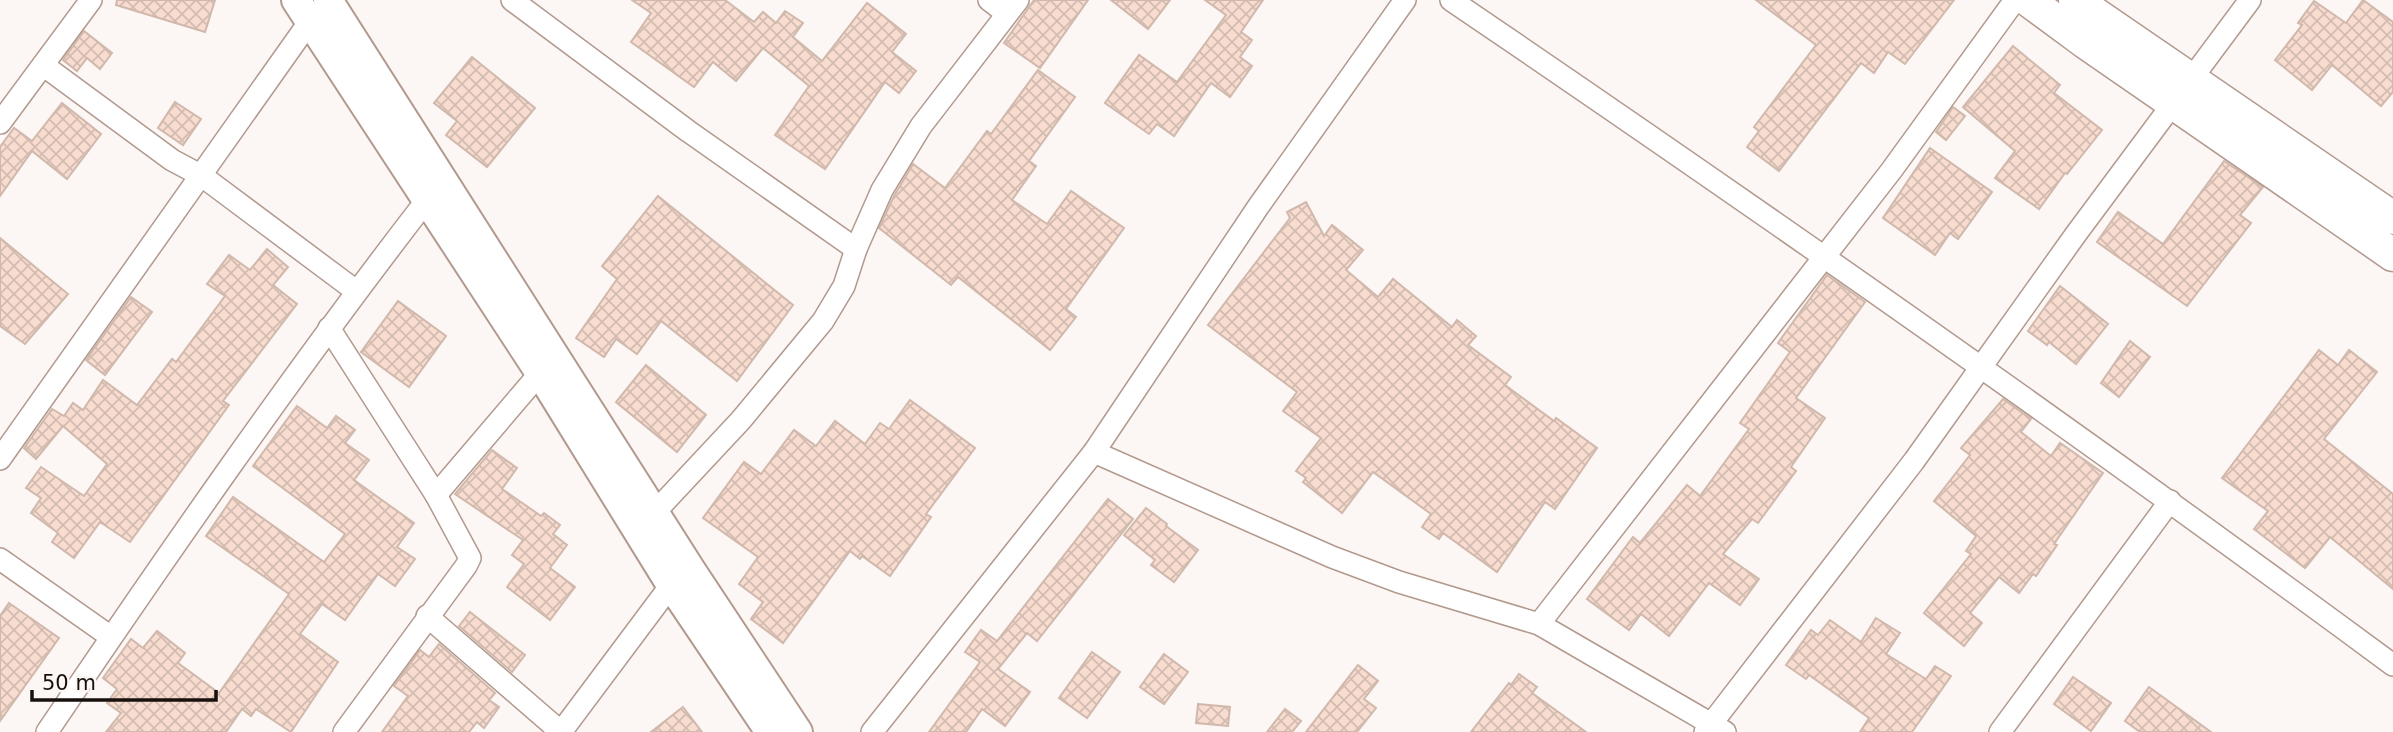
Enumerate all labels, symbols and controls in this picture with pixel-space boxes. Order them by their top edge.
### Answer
scale bar [32,658,215,702]
text: 50 m [42,671,96,695]

